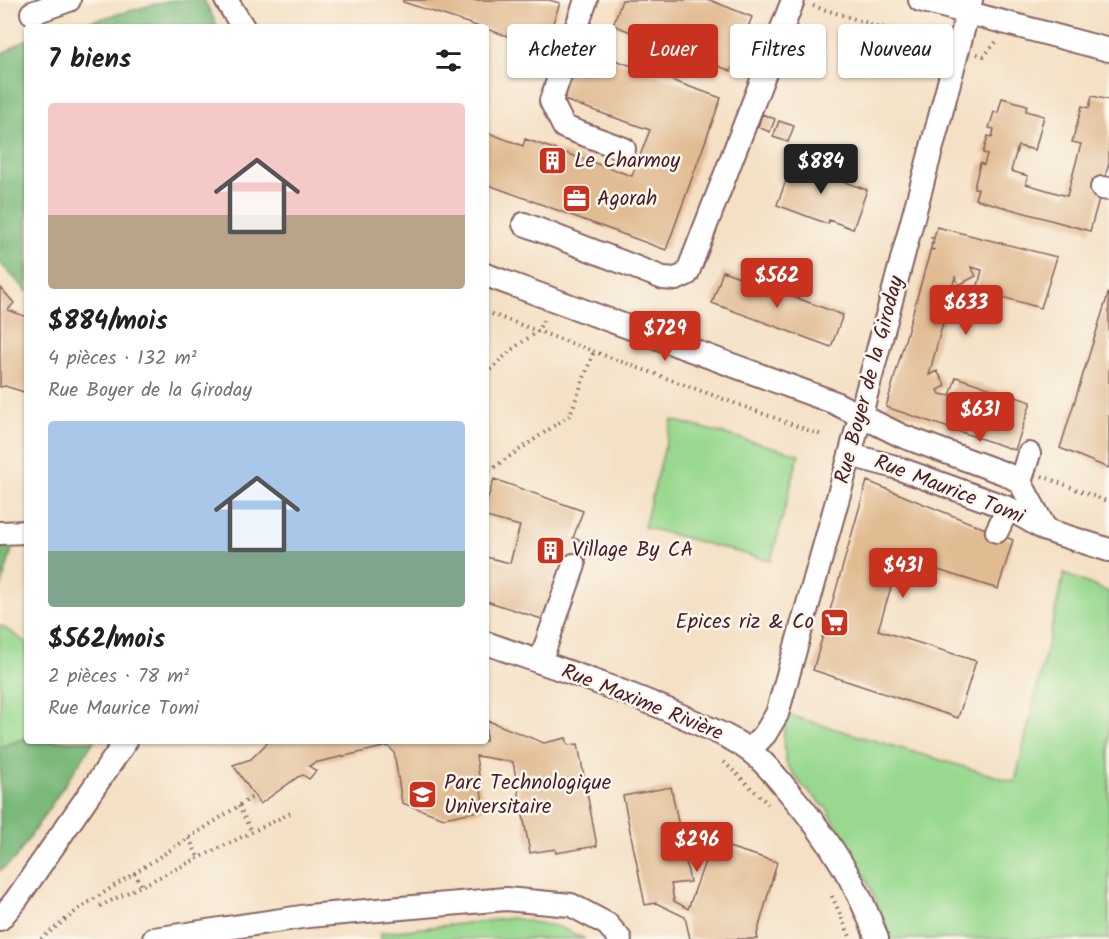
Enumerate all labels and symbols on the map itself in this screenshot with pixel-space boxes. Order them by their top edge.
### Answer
pin: $884 [785,144,857,195]
building icon: Le Charmoy [537,145,569,177]
place label: Le Charmoy [574,145,680,178]
office icon: Agorah [560,183,592,215]
place label: Agorah [597,183,657,216]
pin: $562 [741,258,813,309]
street label: Rue Boyer de la Giroday [826,272,914,488]
pin: $633 [930,285,1002,336]
pin: $729 [629,311,701,362]
pin: $631 [944,392,1016,443]
street label: Rue Maurice Tomi [869,446,1030,534]
building icon: Village By CA [535,534,567,566]
place label: Village By CA [572,534,693,567]
pin: $431 [867,548,939,599]
place label: Epices riz & Co [676,606,814,639]
supermarket icon: Epices riz & Co [819,606,851,638]
street label: Rue Maxime Rivière [556,655,728,751]
place label: Parc Technologique Universitaire [444,767,612,824]
school or university icon: Parc Technologique Universitaire [407,779,439,811]
pin: $296 [661,822,733,873]

